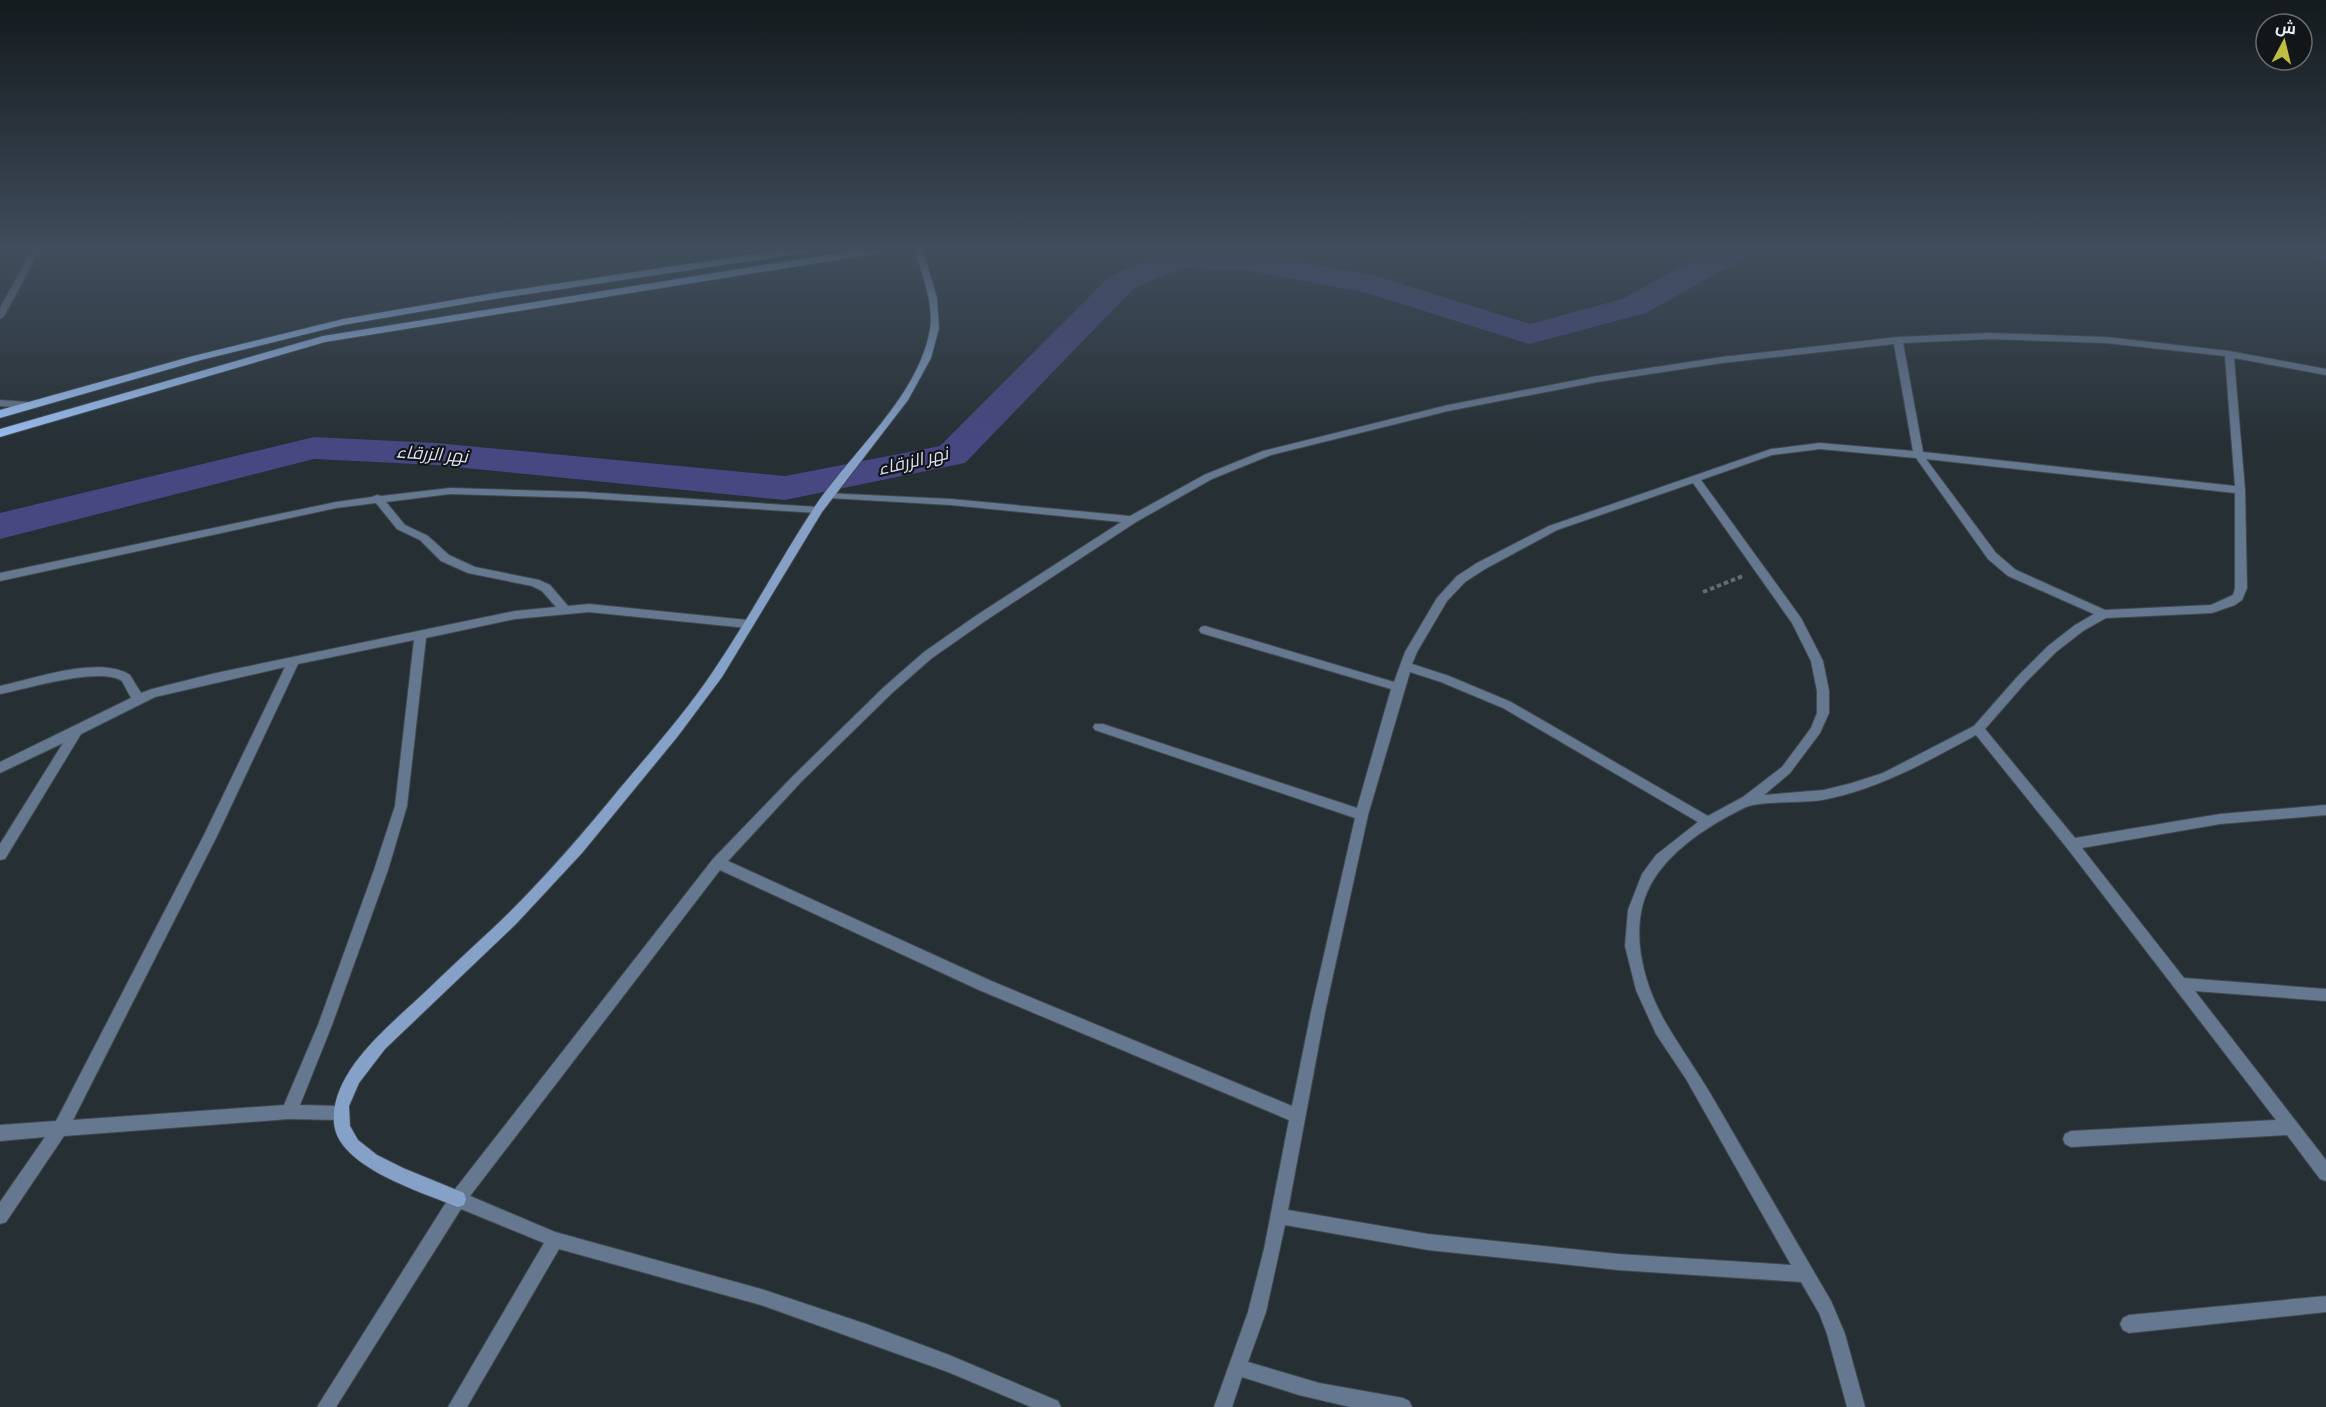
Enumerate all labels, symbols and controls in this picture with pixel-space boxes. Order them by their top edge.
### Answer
north arrow [2254,12,2314,72]
text: ش [2274,16,2297,40]
water label: نهر الزرقاء [395,440,471,470]
water label: نهر الزرقاء [875,441,953,482]

